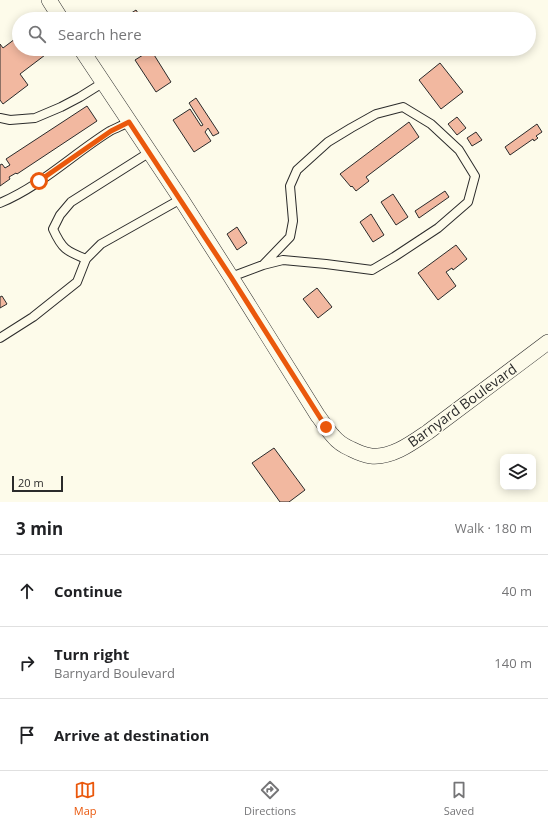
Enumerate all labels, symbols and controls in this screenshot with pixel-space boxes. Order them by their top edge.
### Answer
search box [12,12,536,56]
icon: search [26,23,48,45]
text: Search here [58,24,142,44]
route start [30,172,48,190]
street label: Barnyard Boulevard [404,359,520,451]
route end [317,418,335,436]
map controls [500,454,536,490]
button: layers [500,454,536,490]
scale bar [12,474,63,493]
text: 20 m [18,475,44,490]
text: 3 min [16,517,63,540]
text: Walk · 180 m [455,519,532,537]
icon: ahead [16,580,38,602]
text: Continue [54,581,122,601]
text: 40 m [502,582,532,600]
text: Turn right [54,644,129,664]
icon: right [16,652,38,674]
text: 140 m [494,654,532,672]
text: Barnyard Boulevard [54,664,175,682]
icon: arrive [16,724,38,746]
text: Arrive at destination [54,725,209,745]
tab: Map [74,779,97,818]
tab: Directions [244,779,296,818]
tab: Saved [444,779,474,818]

